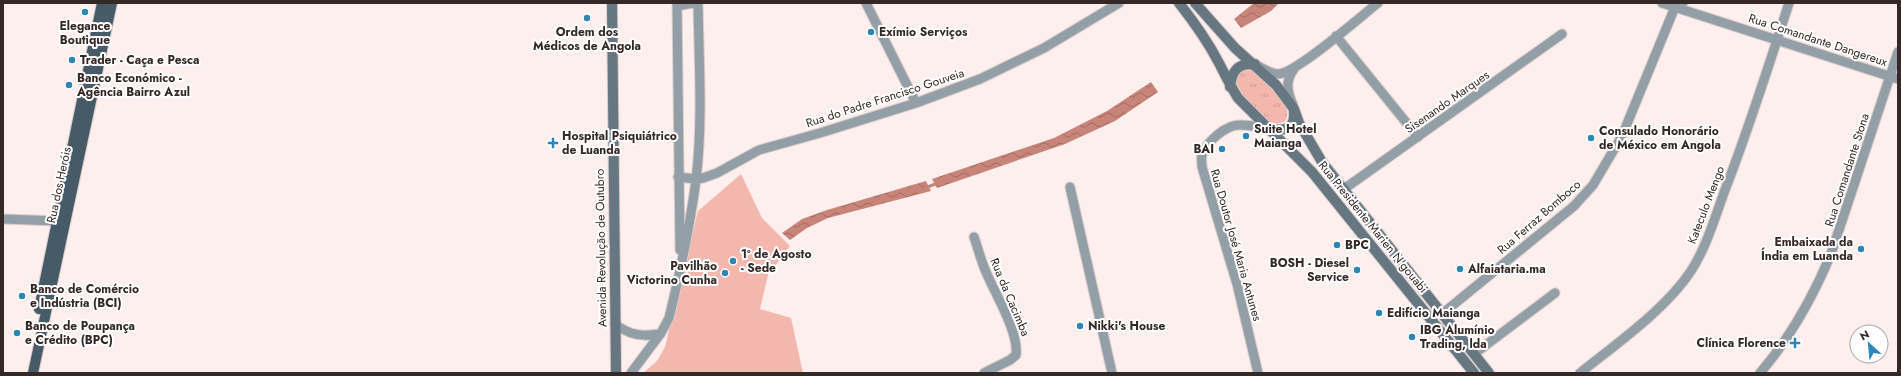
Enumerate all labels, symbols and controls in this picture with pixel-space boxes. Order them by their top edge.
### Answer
marker: Elegance Boutique [80,7,90,17]
street label: Rua Comandante Dangereux [1746,9,1891,71]
marker: Ordem dos Médicos de Angola [582,13,592,23]
place label: Elegance Boutique [60,17,111,49]
place label: Ordem dos Médicos de Angola [533,23,641,55]
place label: Exímio Serviços [879,23,968,41]
marker: Exímio Serviços [866,27,876,37]
place label: Trader - Caça e Pesca [80,51,199,69]
marker: Trader - Caça e Pesca [67,55,77,65]
street label: Rua do Padre Francisco Gouveia [803,64,967,132]
street label: Sisenando Marques [1401,66,1493,138]
place label: Banco Económico - Agência Bairro Azul [76,69,190,101]
marker: Banco Económico - Agência Bairro Azul [64,80,74,90]
street label: Rua Comandante Stona [1820,111,1874,229]
place label: Suite Hotel Maianga [1254,120,1316,152]
place label: Consulado Honorário de México em Angola [1599,122,1721,154]
place label: Hospital Psiquiátrico de Luanda [562,127,677,159]
marker: Suite Hotel Maianga [1241,131,1251,141]
marker: Consulado Honorário de México em Angola [1586,133,1596,143]
marker: Hospital Psiquiátrico de Luanda [547,137,559,149]
place label: BAI [1194,140,1214,158]
marker: BAI [1217,144,1227,154]
street label: Rua dos Heróis [42,145,76,225]
street label: Rua Presidente Marien N'gouabi [1314,157,1432,297]
street label: Kateculo Mengo [1683,163,1729,247]
street label: Rua Doutor José Maria Antunes [1206,167,1266,323]
street label: Avenida Revolução de Outubro [591,168,611,327]
street label: Rua Ferraz Bomboco [1493,175,1585,258]
place label: Embaixada da Índia em Luanda [1761,233,1853,265]
place label: BPC [1345,236,1369,254]
marker: BPC [1332,240,1342,250]
marker: Embaixada da Índia em Luanda [1856,244,1866,254]
place label: 1º de Agosto - Sede [741,245,812,277]
place label: BOSH - Diesel Service [1270,254,1349,286]
street label: Rua da Cacimba [985,255,1035,339]
marker: 1º de Agosto - Sede [728,256,738,266]
place label: Pavilhão Victorino Cunha [626,257,717,289]
place label: Alfaiataria.ma [1467,260,1546,278]
marker: Alfaiataria.ma [1455,264,1465,274]
marker: BOSH - Diesel Service [1352,265,1362,275]
marker: Pavilhão Victorino Cunha [720,268,730,278]
place label: Banco de Comércio e Indústria (BCI) [30,280,139,312]
marker: Banco de Comércio e Indústria (BCI) [17,291,27,301]
place label: Edifício Maianga [1387,304,1480,322]
marker: Edifício Maianga [1374,308,1384,318]
place label: Banco de Poupança e Crédito (BPC) [25,317,135,349]
place label: Nikki's House [1088,317,1165,335]
marker: Nikki's House [1075,321,1085,331]
place label: IBG Alumínio Trading, lda [1420,321,1495,353]
north arrow [1849,324,1889,364]
text: N [1857,326,1872,344]
marker: Banco de Poupança e Crédito (BPC) [12,328,22,338]
marker: IBG Alumínio Trading, lda [1407,332,1417,342]
place label: Clínica Florence [1697,334,1786,352]
marker: Clínica Florence [1789,337,1801,349]

